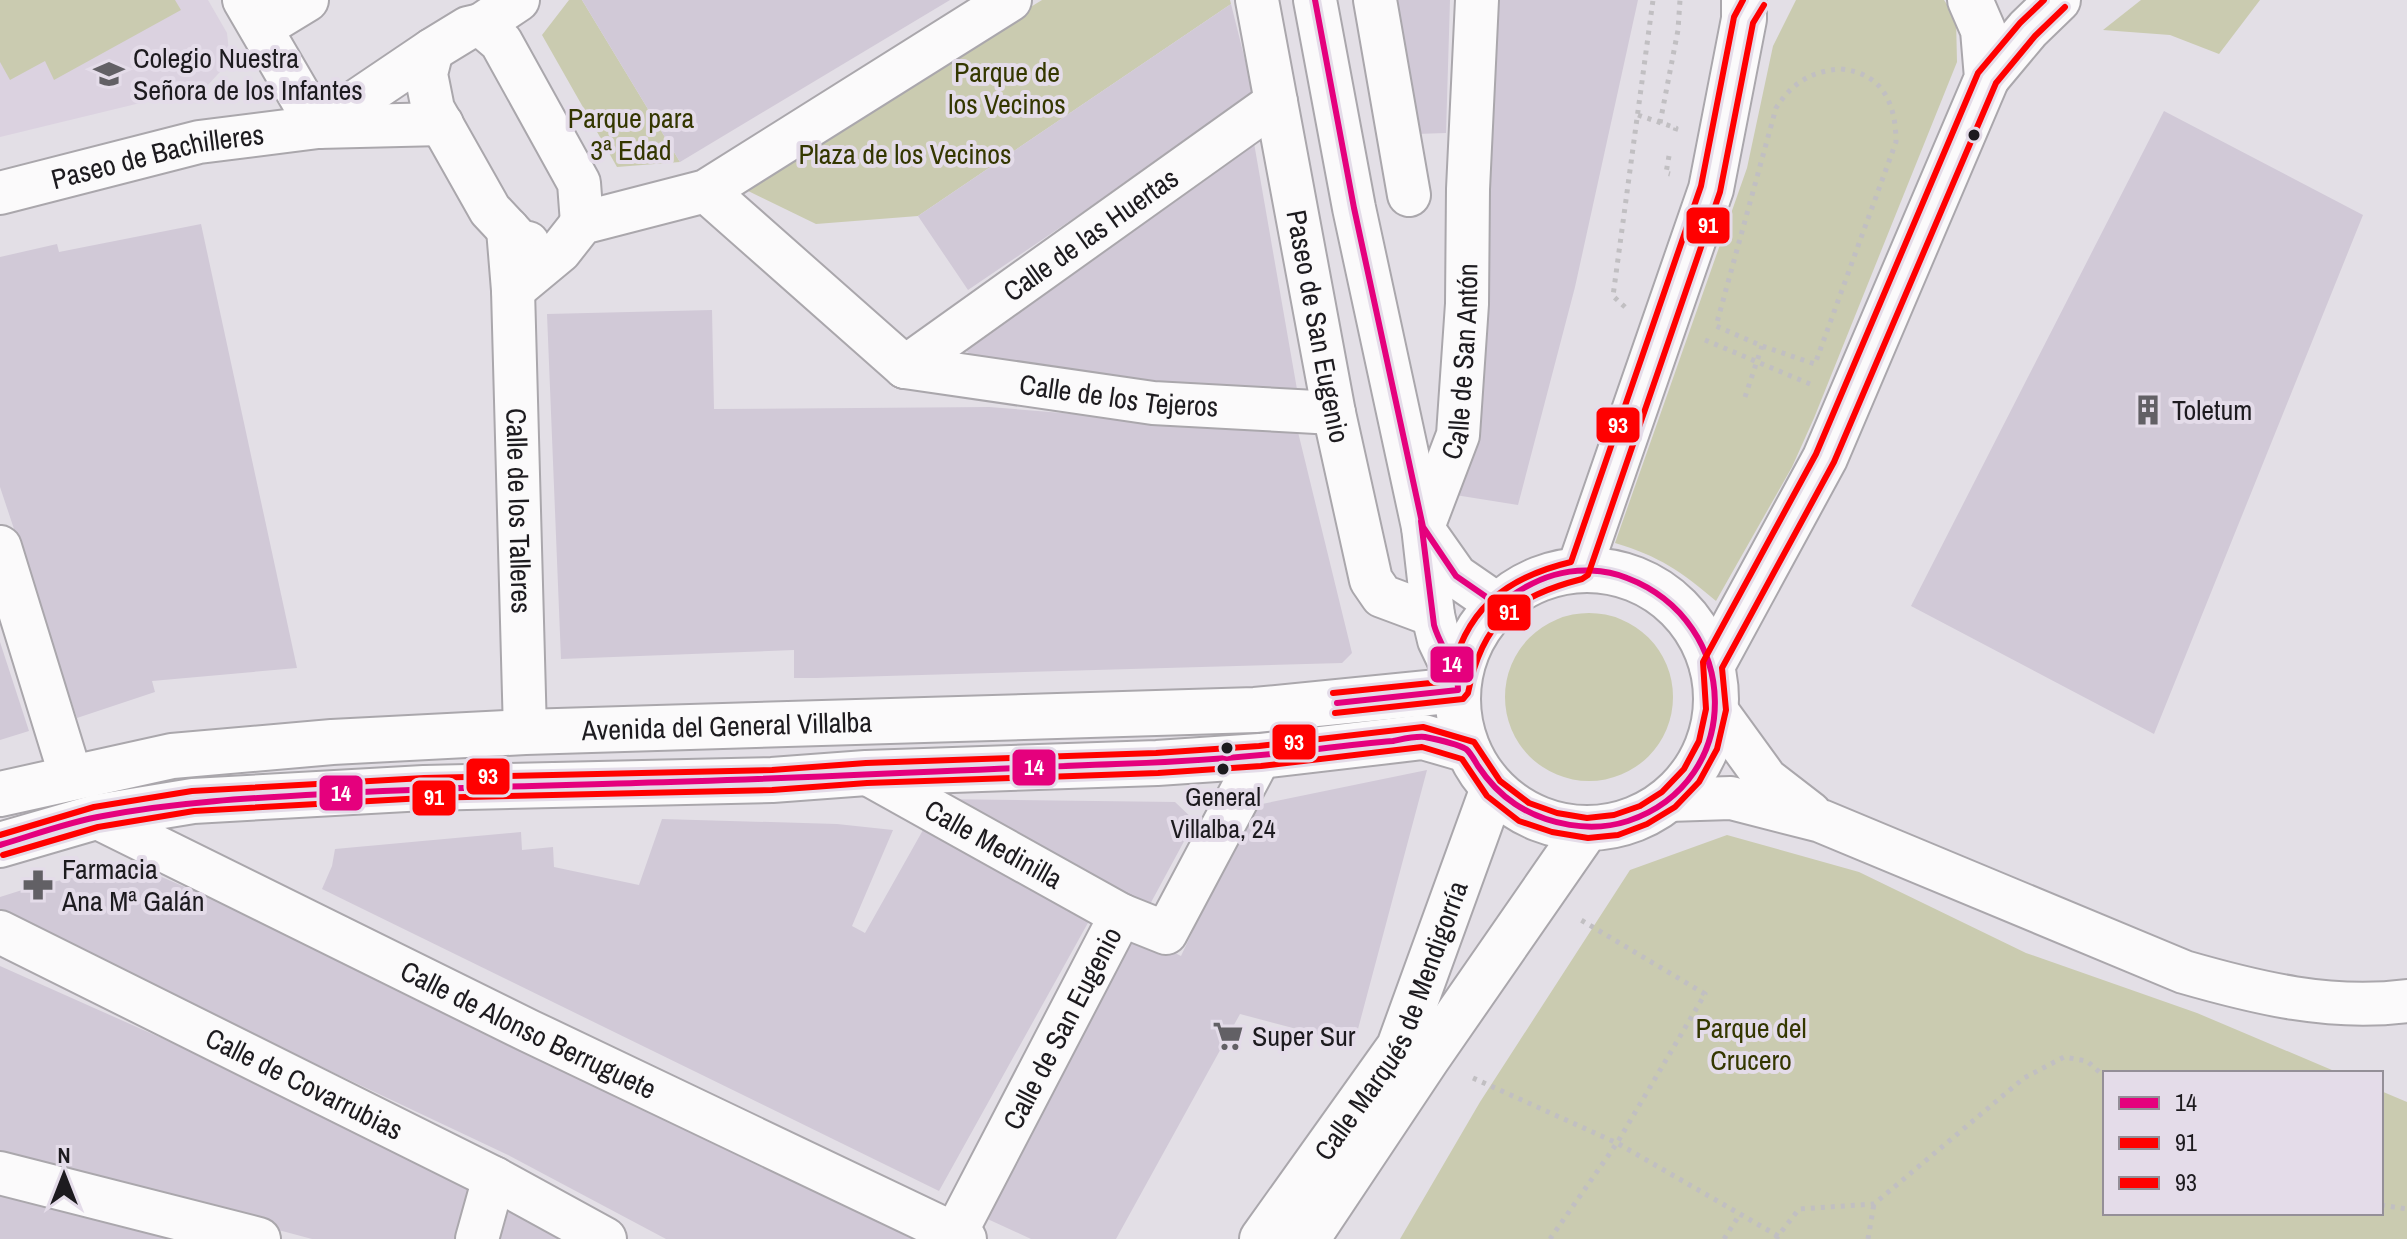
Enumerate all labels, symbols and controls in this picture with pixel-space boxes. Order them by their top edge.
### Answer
place label: Colegio Nuestra Señora de los Infantes [133,39,363,109]
park label: Parque de los Vecinos [948,53,1066,123]
school or university icon: Colegio Nuestra Señora de los Infantes [92,57,126,91]
park label: Parque para 3ª Edad [568,99,694,169]
street label: Paseo de Bachilleres [47,115,266,198]
unlabelled marker [1966,127,1982,143]
park label: Plaza de los Vecinos [798,135,1012,173]
street label: Calle de las Huertas [995,159,1186,310]
line badge: 91 [1685,206,1731,245]
street label: Paseo de San Eugenio [1278,207,1359,446]
text: 91 [1698,210,1719,240]
street label: Calle de San Antón [1431,263,1486,465]
street label: Calle de los Tejeros [1017,365,1219,426]
place label: Toletum [2172,391,2252,429]
building icon: Toletum [2131,393,2165,427]
line badge: 93 [1595,406,1641,444]
street label: Calle de los Talleres [497,407,541,614]
text: 93 [1608,410,1628,440]
line badge: 91 [1486,593,1532,632]
text: 91 [1499,597,1520,627]
line badge: 14 [1429,645,1475,684]
text: 14 [1442,649,1462,679]
street label: Avenida del General Villalba [580,703,873,749]
line badge: 93 [1271,723,1317,761]
text: 93 [1284,727,1304,757]
unlabelled marker [1219,740,1235,756]
line badge: 14 [1011,748,1057,787]
text: 14 [1024,752,1044,782]
line badge: 93 [465,757,511,796]
text: 93 [478,761,498,791]
marker: General Villalba, 24 [1215,761,1231,777]
line badge: 14 [318,774,364,812]
text: 14 [331,778,351,808]
line badge: 91 [411,779,457,817]
place label: General Villalba, 24 [1170,779,1276,846]
text: 91 [424,782,445,812]
street label: Calle Medinilla [918,790,1069,898]
place label: Farmacia Ana Mª Galán [61,850,205,920]
pharmacy icon: Farmacia Ana Mª Galán [21,868,55,902]
street label: Calle Marqués de Mendigorría [1305,876,1477,1168]
street label: Calle de San Eugenio [994,920,1131,1136]
street label: Calle de Alonso Berruguete [394,952,663,1108]
park label: Parque del Crucero [1695,1009,1807,1079]
place label: Super Sur [1252,1017,1356,1055]
street label: Calle de Covarrubias [199,1018,409,1149]
supermarket icon: Super Sur [1211,1019,1245,1053]
legend [2103,1071,2383,1215]
text: 14 [2175,1086,2197,1118]
text: 91 [2175,1126,2197,1158]
north arrow [24,1135,104,1215]
text: N [57,1140,71,1170]
text: 93 [2175,1166,2197,1198]

